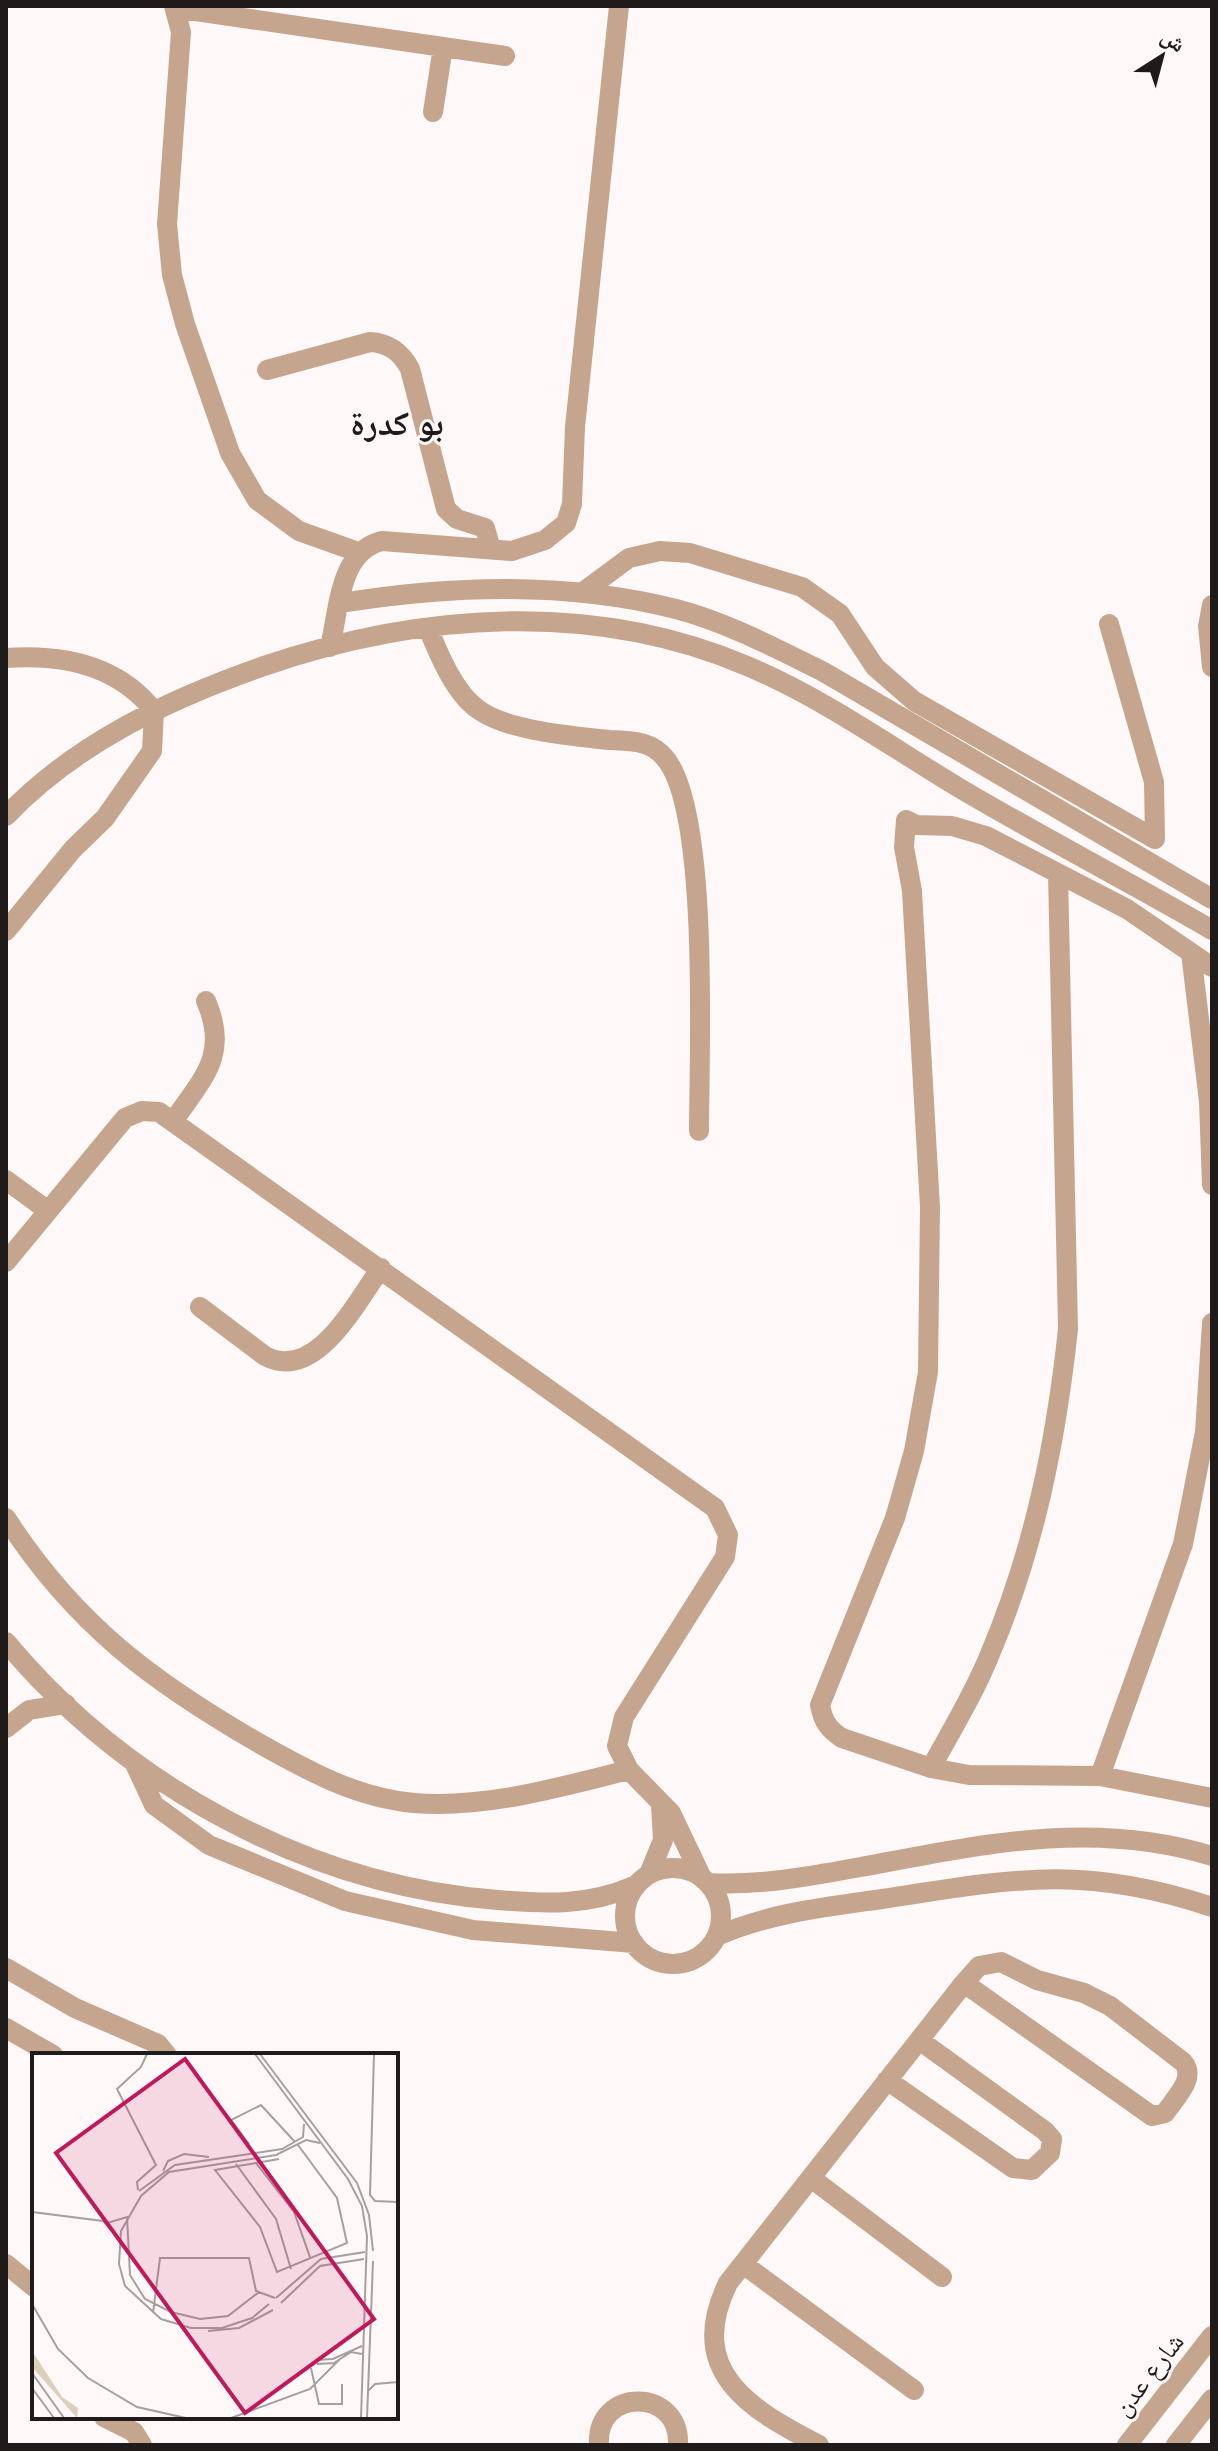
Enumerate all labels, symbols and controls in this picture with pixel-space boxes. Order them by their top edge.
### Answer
north arrow [1122,16,1202,96]
text: ش [1154,21,1192,61]
district label: بو كدرة [350,399,444,451]
inset map [32,2053,398,2419]
street label: شارع عدن [1103,2325,1195,2425]

